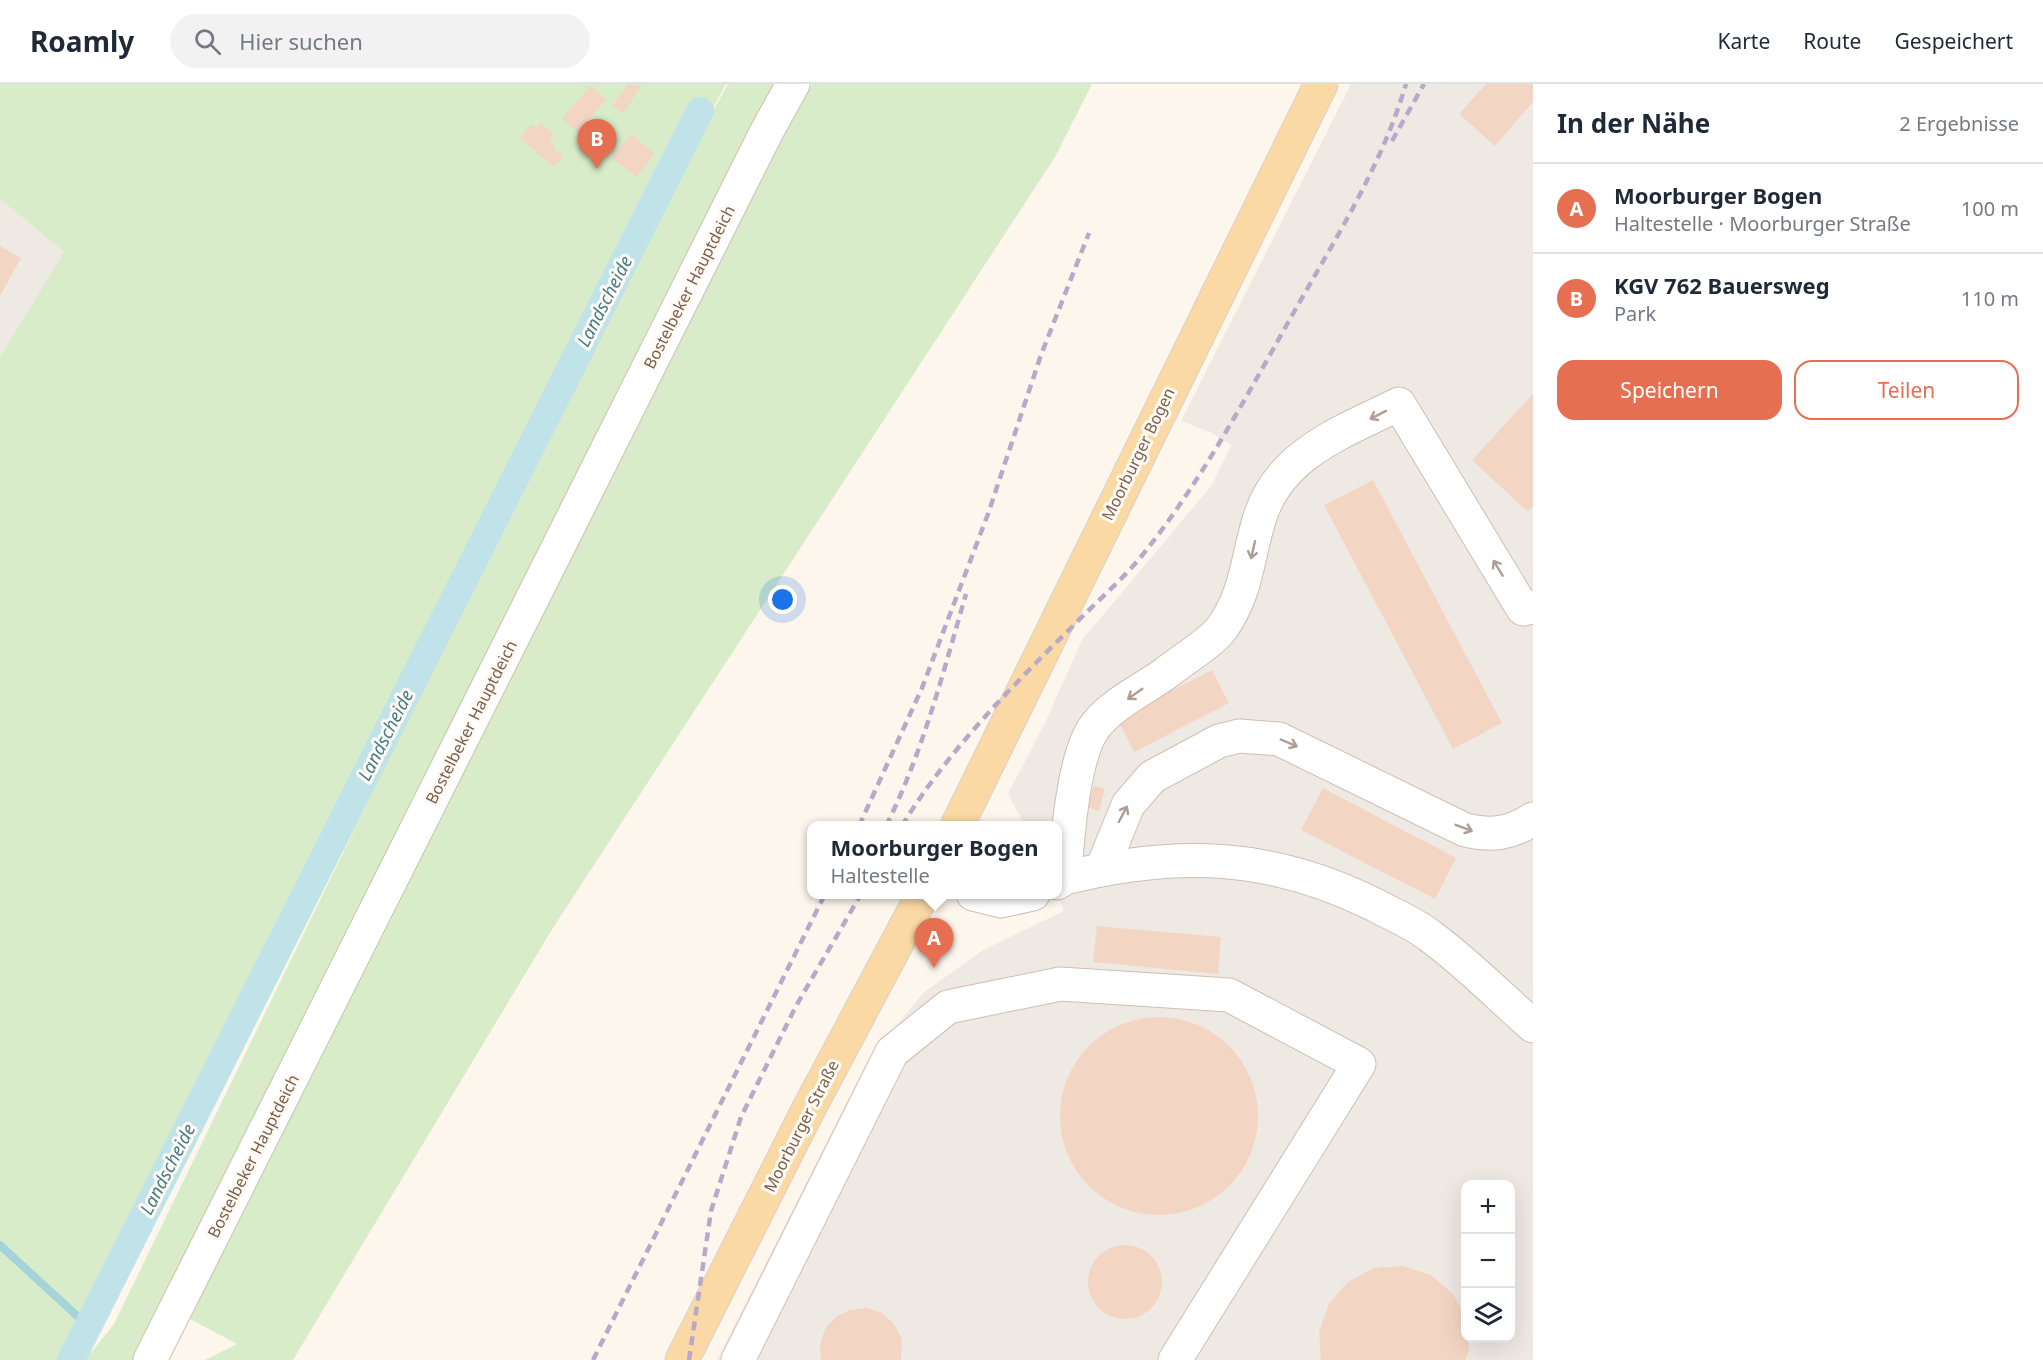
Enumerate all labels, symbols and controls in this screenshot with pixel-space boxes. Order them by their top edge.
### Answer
search box [170,14,590,68]
text: Roamly [30,22,134,60]
icon: search [191,25,224,58]
text: Hier suchen [239,26,363,56]
text: Karte [1717,27,1770,55]
text: Route [1803,27,1861,55]
text: Gespeichert [1894,27,2013,55]
text: In der Nähe [1557,105,1710,141]
text: 2 Ergebnisse [1899,110,2019,137]
pin: B [578,120,616,169]
text: Moorburger Bogen [1614,180,1822,210]
text: A [1570,195,1583,222]
text: 100 m [1961,195,2019,222]
street label: Bostelbeker Hauptdeich [638,201,740,373]
text: Haltestelle · Moorburger Straße [1614,210,1911,237]
water label: Landscheide [571,251,637,351]
text: KGV 762 Bauersweg [1614,270,1830,300]
text: B [1570,285,1583,312]
text: 110 m [1961,285,2019,312]
text: Park [1614,300,1656,327]
button: Speichern [1557,360,1782,420]
button: Teilen [1794,360,2019,420]
street label: Moorburger Bogen [1096,384,1180,524]
one-way arrow [1369,409,1387,421]
one-way arrow [1246,540,1258,559]
one-way arrow [1492,560,1504,577]
your location [768,585,797,614]
street label: Bostelbeker Hauptdeich [420,636,522,808]
water label: Landscheide [352,685,418,785]
one-way arrow [1127,688,1143,700]
one-way arrow [1279,738,1297,749]
one-way arrow [1117,806,1129,823]
popup [807,821,1062,899]
one-way arrow [1454,823,1473,834]
text: Moorburger Bogen [830,832,1039,862]
text: Haltestelle [830,862,930,889]
pin: A [914,918,954,968]
street label: Moorburger Straße [758,1056,844,1196]
street label: Bostelbeker Hauptdeich [202,1070,304,1242]
water label: Landscheide [134,1119,200,1219]
map controls [1461,1180,1515,1342]
button: + [1461,1180,1515,1234]
button: − [1461,1234,1515,1288]
button: layers [1461,1288,1515,1342]

